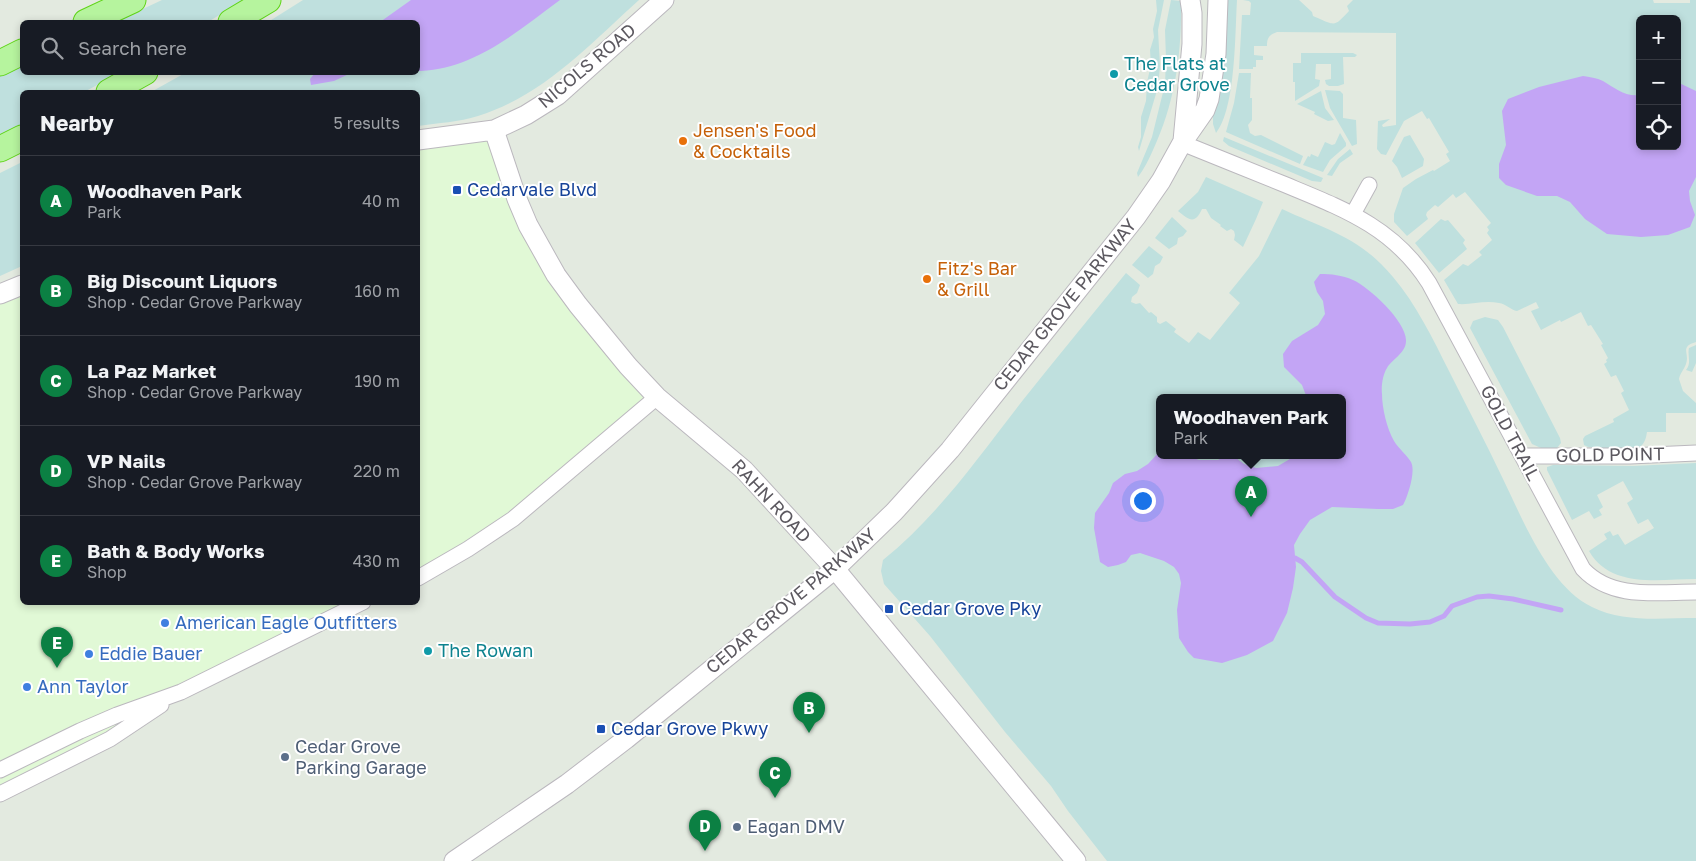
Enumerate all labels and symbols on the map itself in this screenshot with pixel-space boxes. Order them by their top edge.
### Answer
street label: NICOLS ROAD [533,18,640,112]
place label: The Flats at Cedar Grove [1124,52,1230,95]
marker: The Flats at Cedar Grove [1108,68,1120,80]
place label: Jensen's Food & Cocktails [693,119,817,162]
marker: Jensen's Food & Cocktails [677,135,689,147]
place label: Cedarvale Blvd [467,178,597,200]
marker: Cedarvale Blvd [451,184,463,196]
street label: CEDAR GROVE PARKWAY [988,214,1141,395]
place label: Fitz's Bar & Grill [937,257,1017,300]
marker: Fitz's Bar & Grill [921,273,933,285]
street label: GOLD TRAIL [1477,381,1545,484]
street label: GOLD POINT [1555,442,1665,466]
street label: RAHN ROAD [728,454,816,547]
pin: A [1235,476,1267,517]
your location [1130,488,1156,514]
street label: CEDAR GROVE PARKWAY [701,522,880,678]
place label: Cedar Grove Pky [899,597,1041,619]
marker: Cedar Grove Pky [883,603,895,615]
place label: American Eagle Outfitters [175,611,397,633]
marker: American Eagle Outfitters [159,617,171,629]
pin: E [41,627,73,668]
place label: The Rowan [438,639,533,661]
place label: Eddie Bauer [99,642,202,664]
marker: The Rowan [422,645,434,657]
marker: Eddie Bauer [83,648,95,660]
place label: Ann Taylor [37,675,129,697]
marker: Ann Taylor [21,681,33,693]
pin: B [793,692,825,733]
place label: Cedar Grove Pkwy [611,717,768,739]
marker: Cedar Grove Pkwy [595,723,607,735]
place label: Cedar Grove Parking Garage [295,735,427,778]
marker: Cedar Grove Parking Garage [279,751,291,763]
pin: C [759,757,791,798]
pin: D [689,810,721,851]
place label: Eagan DMV [747,815,845,837]
marker: Eagan DMV [731,821,743,833]

